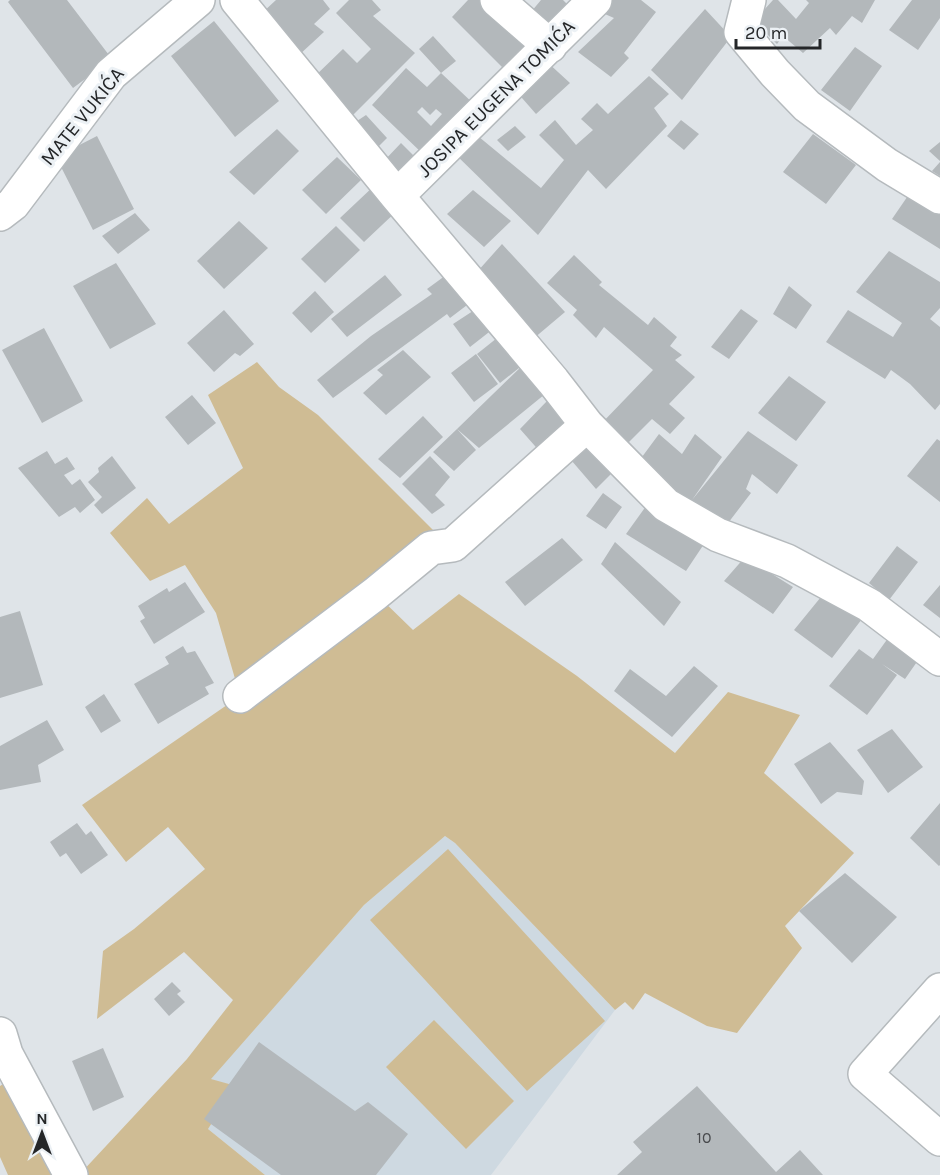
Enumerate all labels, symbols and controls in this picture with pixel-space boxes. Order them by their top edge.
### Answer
scale bar [736,12,820,50]
street label: JOSIPA EUGENA TOMIĆA [412,14,580,182]
text: 20 m [745,22,787,44]
street label: MATE VUKIĆA [35,62,129,170]
north arrow [12,1103,72,1163]
text: N [36,1109,48,1128]
house number: 10 [697,1128,711,1147]

